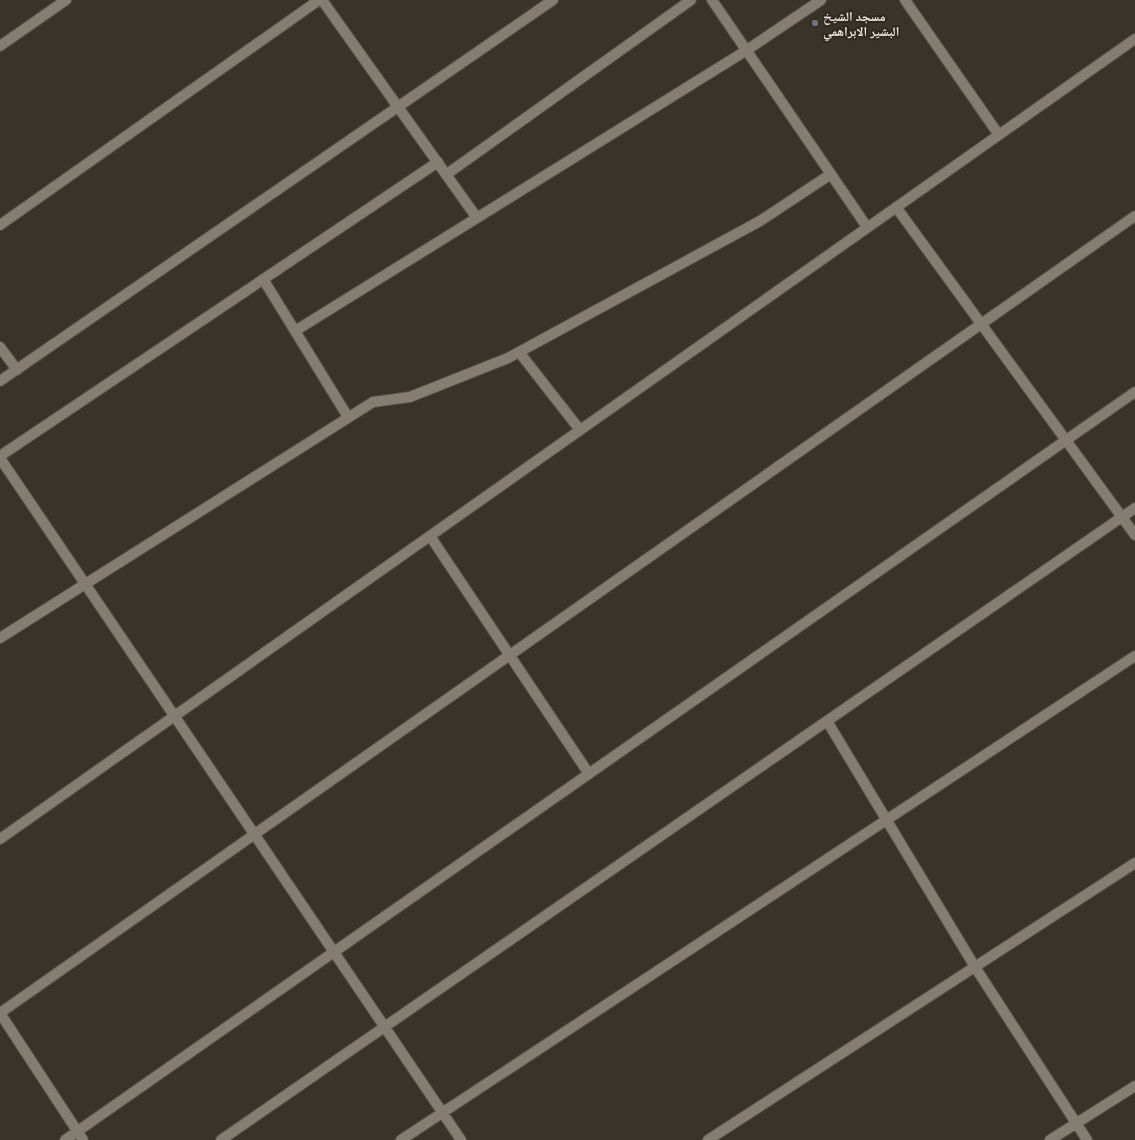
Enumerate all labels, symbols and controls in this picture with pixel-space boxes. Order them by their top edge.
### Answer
place label: مسجد الشيخ البشير الابراهمي [823,8,899,42]
marker: مسجد الشيخ البشير الابراهمي [810,18,820,28]

